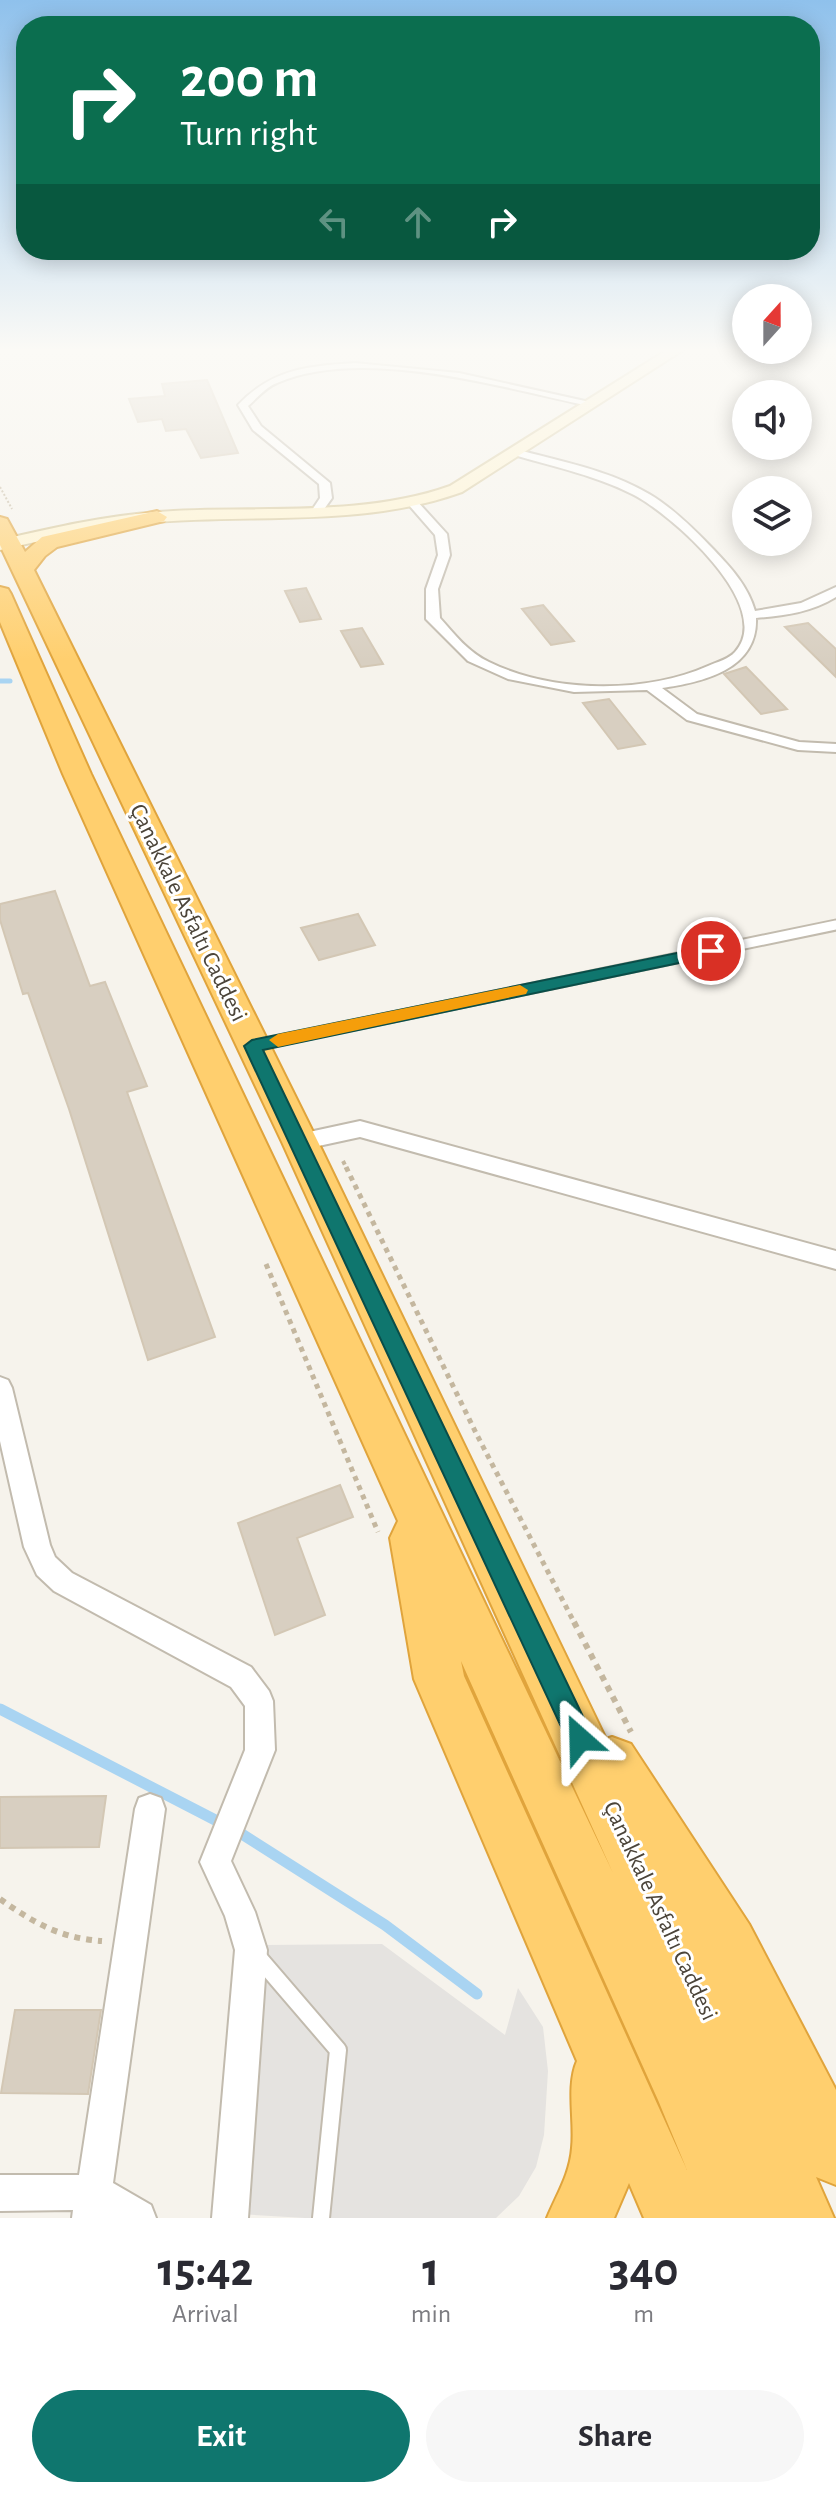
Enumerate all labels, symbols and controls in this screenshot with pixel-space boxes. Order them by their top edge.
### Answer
icon: right [48,48,152,152]
text: 200 m [180,51,318,107]
text: Turn right [180,116,317,152]
icon: left [312,200,356,244]
icon: ahead [396,200,440,244]
icon: right [480,200,524,244]
north arrow [732,284,812,364]
map controls [732,284,812,556]
button: sound [732,380,812,460]
button: layers [732,476,812,556]
street label: Çanakkale Asfaltı Caddesi [125,800,251,1026]
pin [677,917,745,985]
icon: arrive [689,929,733,973]
position arrow [538,1697,622,1781]
street label: Çanakkale Asfaltı Caddesi [599,1798,721,2024]
text: 15:42 [157,2247,253,2295]
text: 1 [422,2247,440,2295]
text: 340 [609,2247,679,2295]
text: Arrival [172,2301,239,2327]
text: min [411,2301,451,2327]
text: m [633,2301,654,2327]
button: Exit [32,2390,410,2482]
button: Share [426,2390,804,2482]

